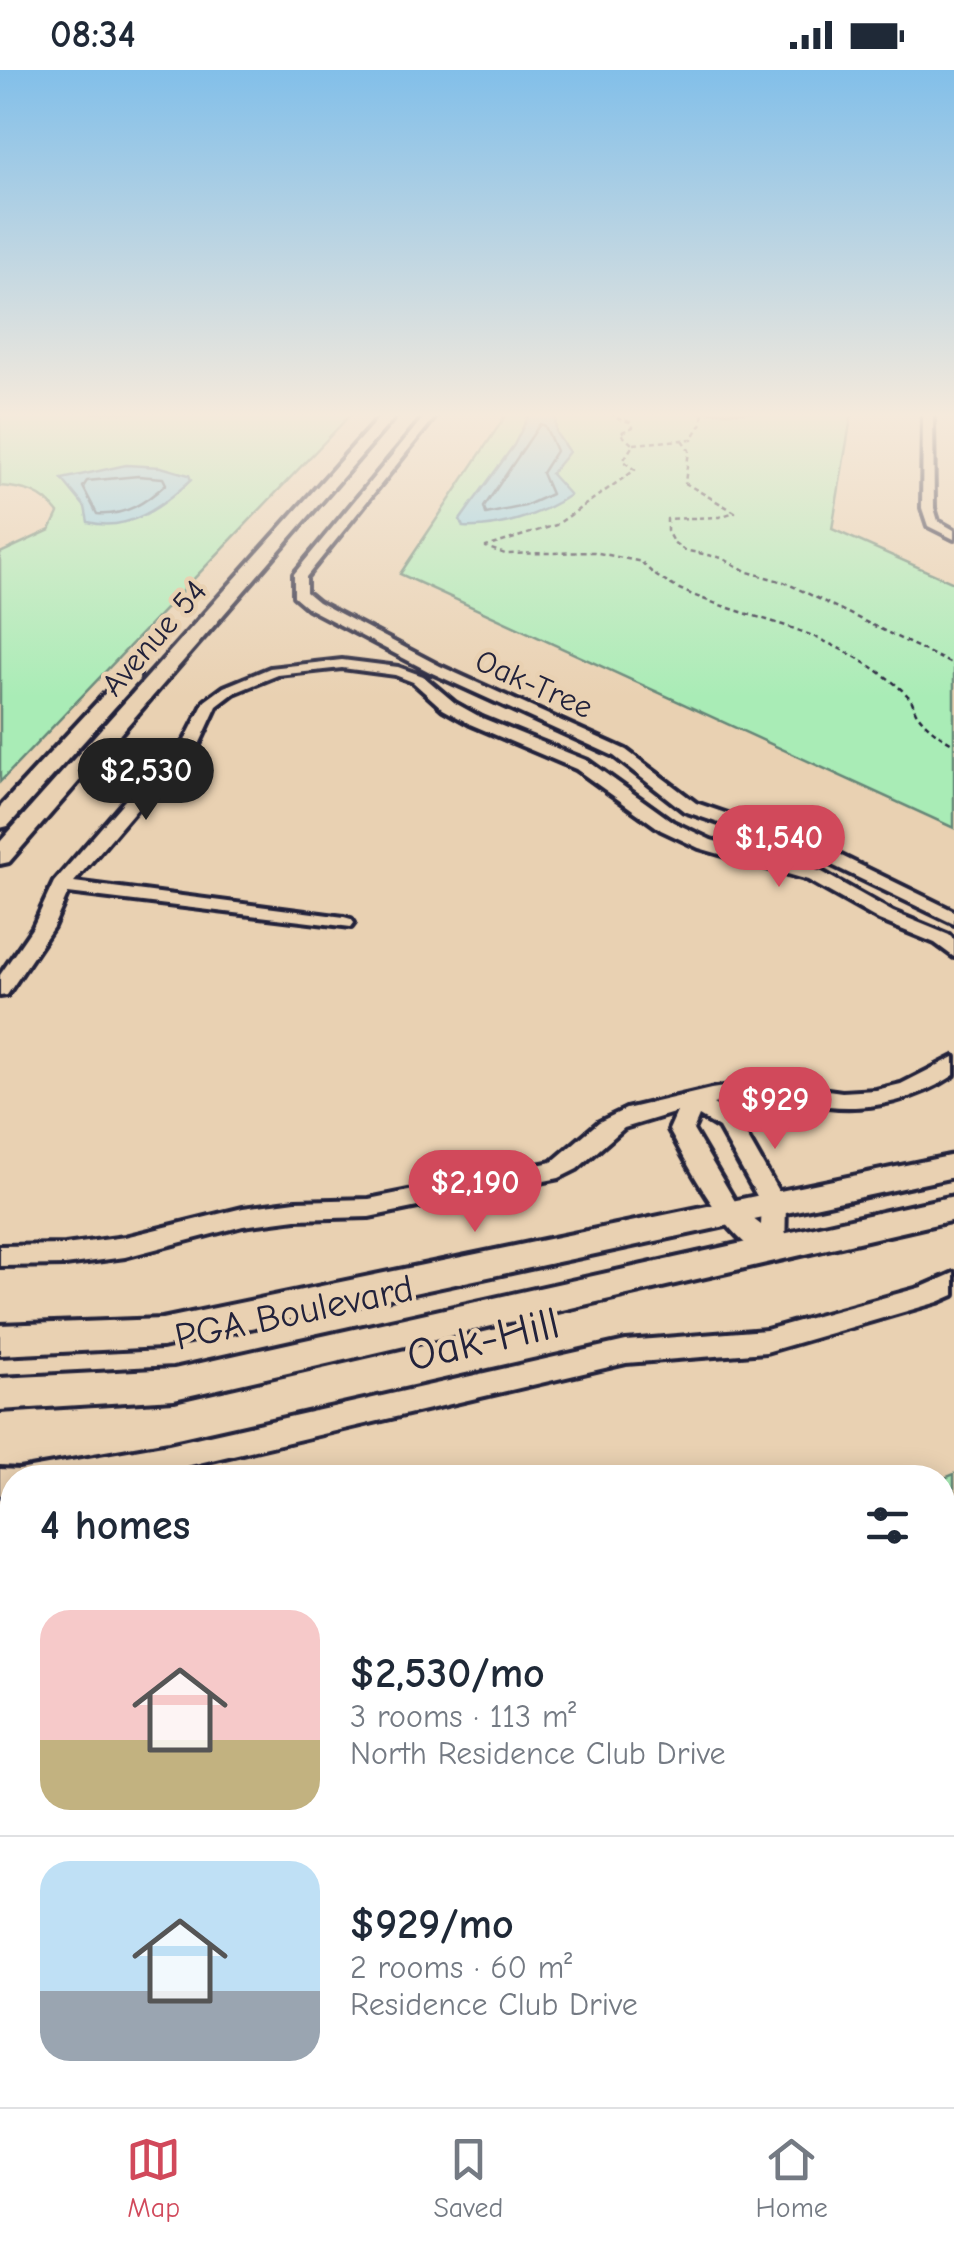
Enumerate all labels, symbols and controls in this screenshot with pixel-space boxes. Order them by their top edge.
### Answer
text: 08:34 [50,13,136,57]
street label: Avenue 54 [94,573,214,703]
street label: Oak-Tree [470,642,598,726]
pin: $2,530 [65,738,227,823]
text: $2,530 [100,752,192,789]
pin: $1,540 [698,805,860,890]
text: $1,540 [735,819,823,856]
pin: $929 [716,1067,834,1152]
text: $929 [741,1081,809,1118]
pin: $2,190 [394,1150,556,1235]
text: $2,190 [431,1164,519,1201]
street label: PGA Boulevard [171,1266,417,1360]
street label: Oak-Hill [402,1296,564,1382]
icon: filters [860,1498,915,1553]
text: 4 homes [40,1501,190,1550]
text: $2,530/mo [350,1649,545,1698]
icon: home [120,1650,240,1770]
text: 3 rooms · 113 m² [350,1698,576,1735]
text: North Residence Club Drive [350,1735,726,1772]
text: $929/mo [350,1900,514,1949]
icon: home [120,1901,240,2021]
text: 2 rooms · 60 m² [350,1949,572,1986]
text: Residence Club Drive [350,1986,638,2023]
tab: Map [126,2132,181,2224]
tab: Saved [433,2132,503,2224]
tab: Home [756,2132,828,2224]

